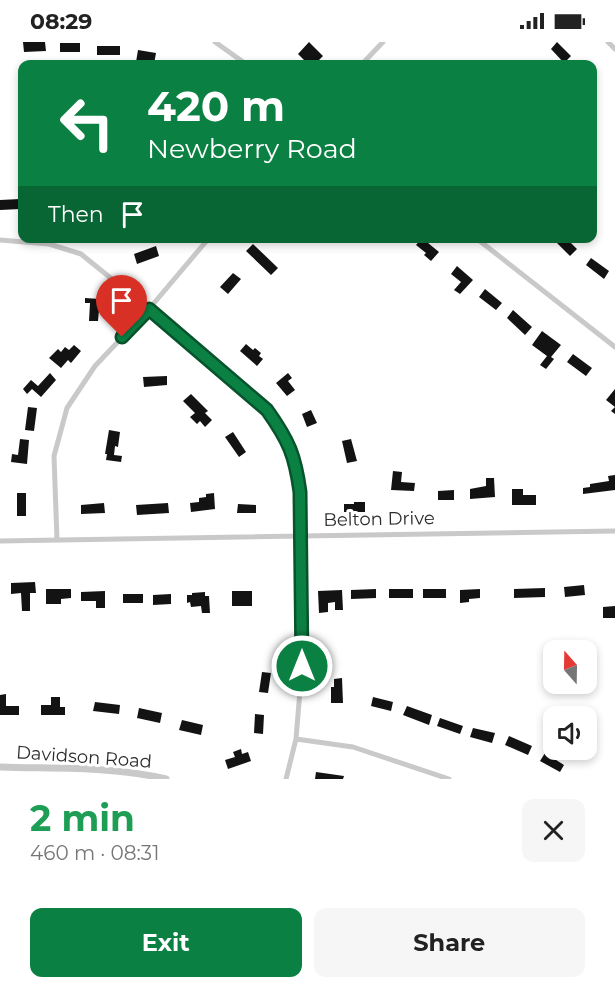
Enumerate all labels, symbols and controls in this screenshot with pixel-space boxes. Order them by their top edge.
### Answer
text: 08:29 [30,8,92,35]
text: 420 m [147,80,285,132]
icon: left [48,84,126,162]
text: Newberry Road [147,132,357,165]
icon: arrive [116,198,149,231]
text: Then [48,201,104,228]
pin [96,275,147,337]
icon: arrive [105,284,138,317]
street label: Belton Drive [323,507,435,531]
position arrow [270,634,334,698]
north arrow [543,640,597,694]
map controls [543,640,597,760]
button: sound [543,706,597,760]
street label: Davidson Road [15,741,153,773]
text: 2 min [30,796,135,840]
button: close [522,799,585,862]
text: 460 m · 08:31 [30,841,159,865]
button: Exit [30,908,302,977]
button: Share [314,908,585,977]

